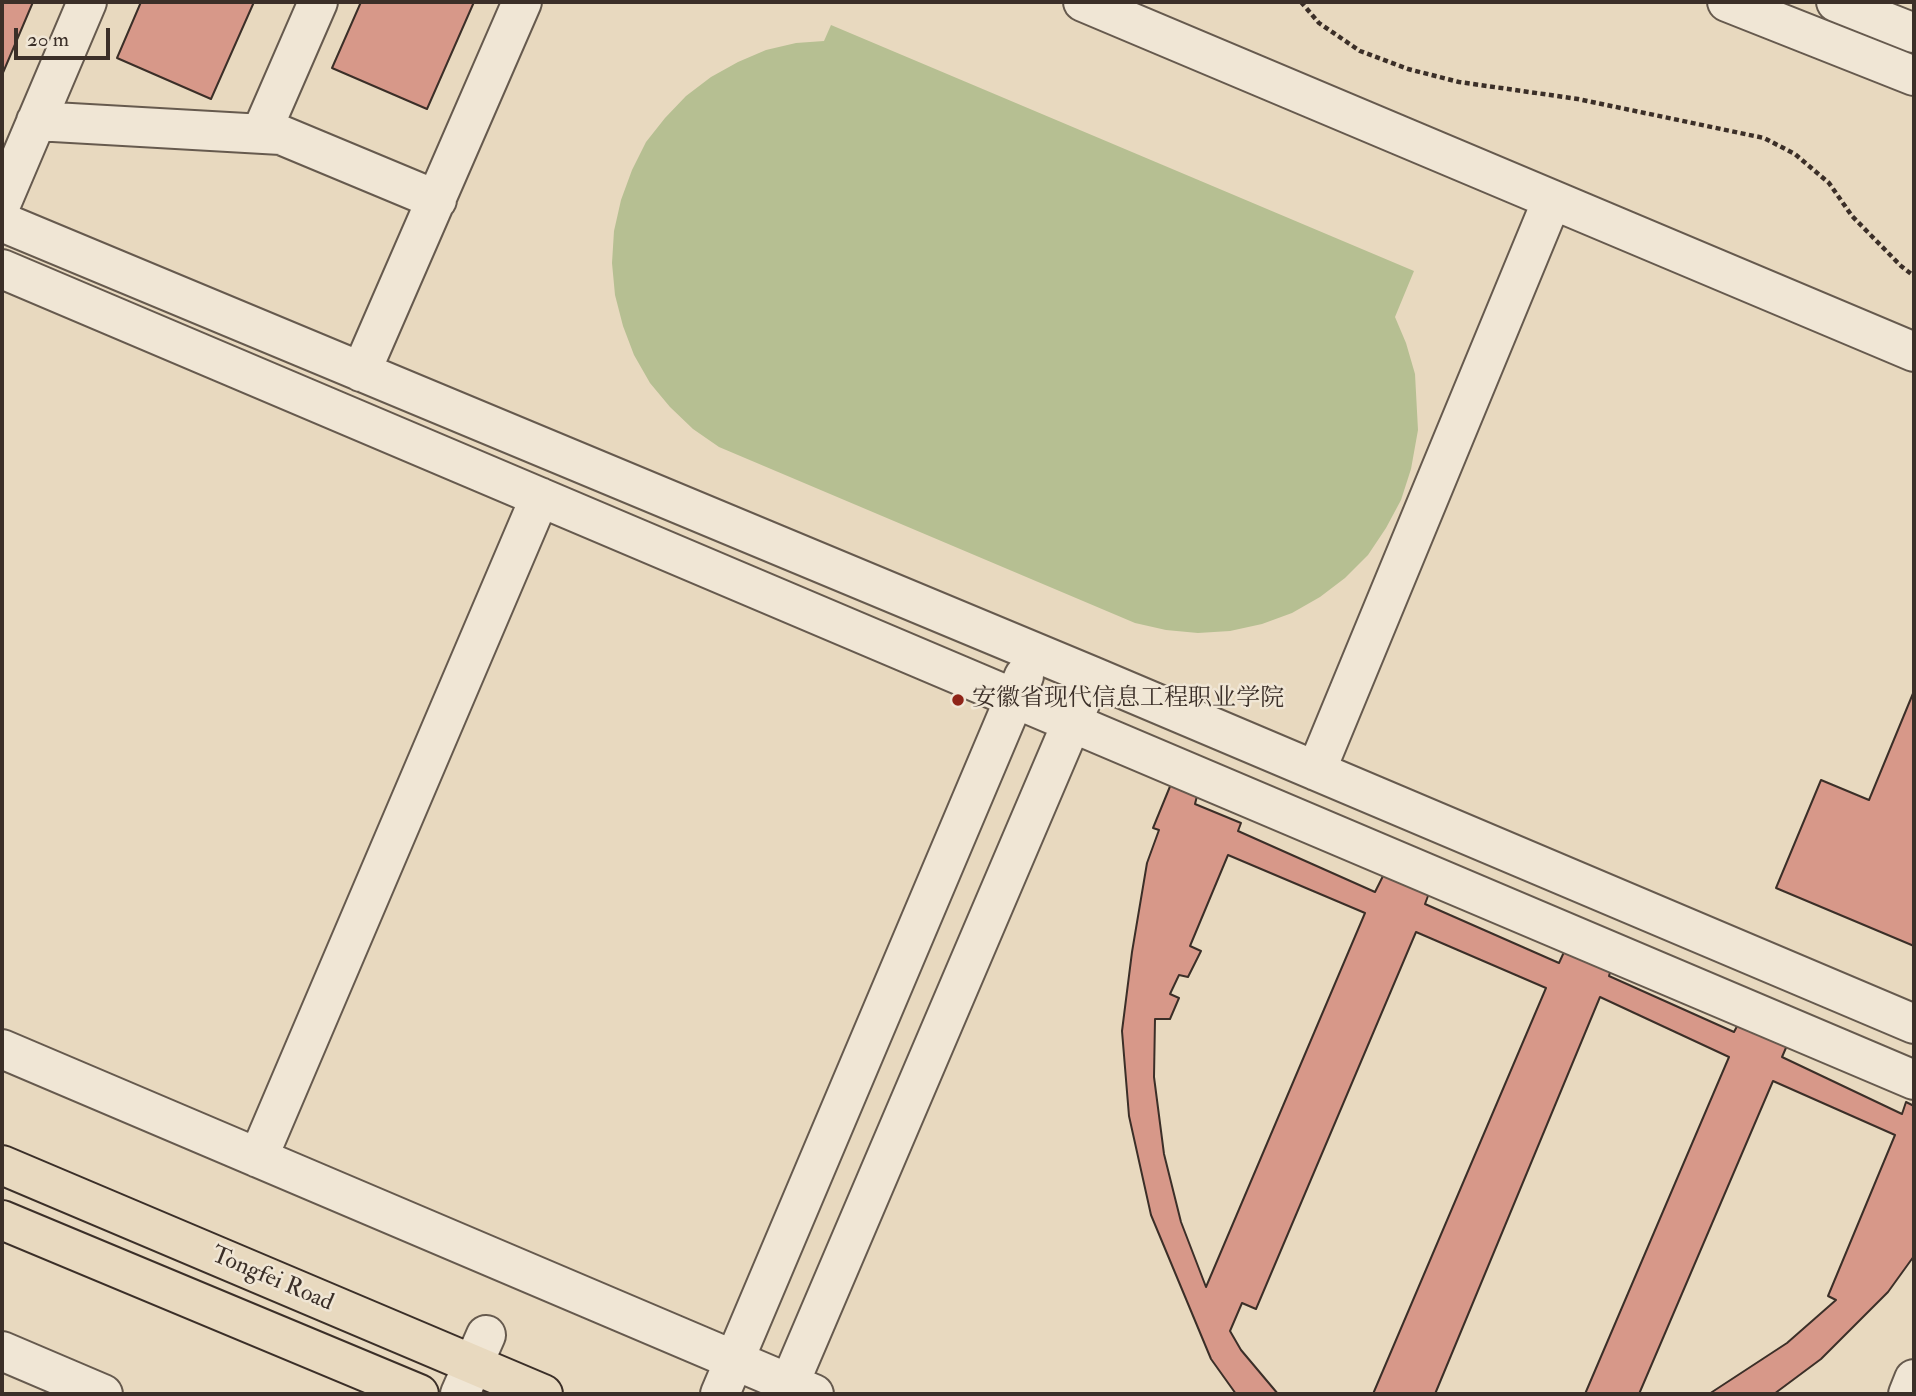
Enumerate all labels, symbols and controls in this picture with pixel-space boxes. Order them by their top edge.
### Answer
scale bar [18,14,114,58]
text: 20 m [27,26,69,53]
place label: 安徽省现代信息工程职业学院 [972,686,1284,714]
marker: 安徽省现代信息工程职业学院 [950,692,966,708]
street label: Tongfei Road [207,1241,337,1319]

